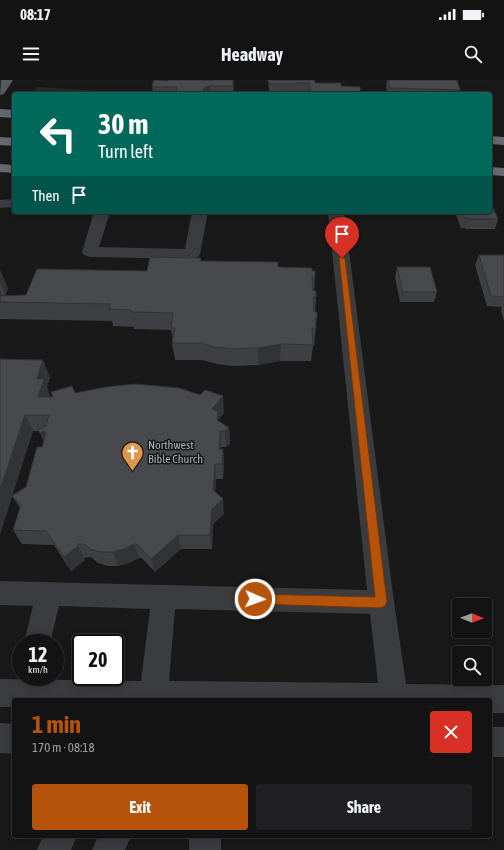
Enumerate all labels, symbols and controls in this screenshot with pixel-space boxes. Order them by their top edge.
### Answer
text: 08:17 [20,6,51,23]
icon: menu [20,43,42,65]
icon: search [462,43,484,65]
text: Headway [221,44,283,65]
icon: left [32,108,84,160]
text: 30 m [98,108,148,140]
text: Turn left [98,141,153,162]
icon: arrive [68,184,90,206]
text: Then [32,187,60,204]
pin [325,217,359,258]
icon: arrive [331,223,353,245]
place label: Northwest Bible Church [148,438,203,466]
church icon: Northwest Bible Church [120,439,146,472]
position arrow [234,578,276,620]
north arrow [452,598,492,638]
map controls [452,598,492,686]
speed limit sign: 20 [72,634,124,686]
text: 12 [29,643,47,666]
button: search [452,646,492,686]
text: km/h [28,664,48,675]
text: 1 min [32,711,81,738]
button: close [430,711,472,753]
text: 170 m · 08:18 [32,740,95,755]
button: Exit [32,784,248,830]
button: Share [256,784,472,830]

